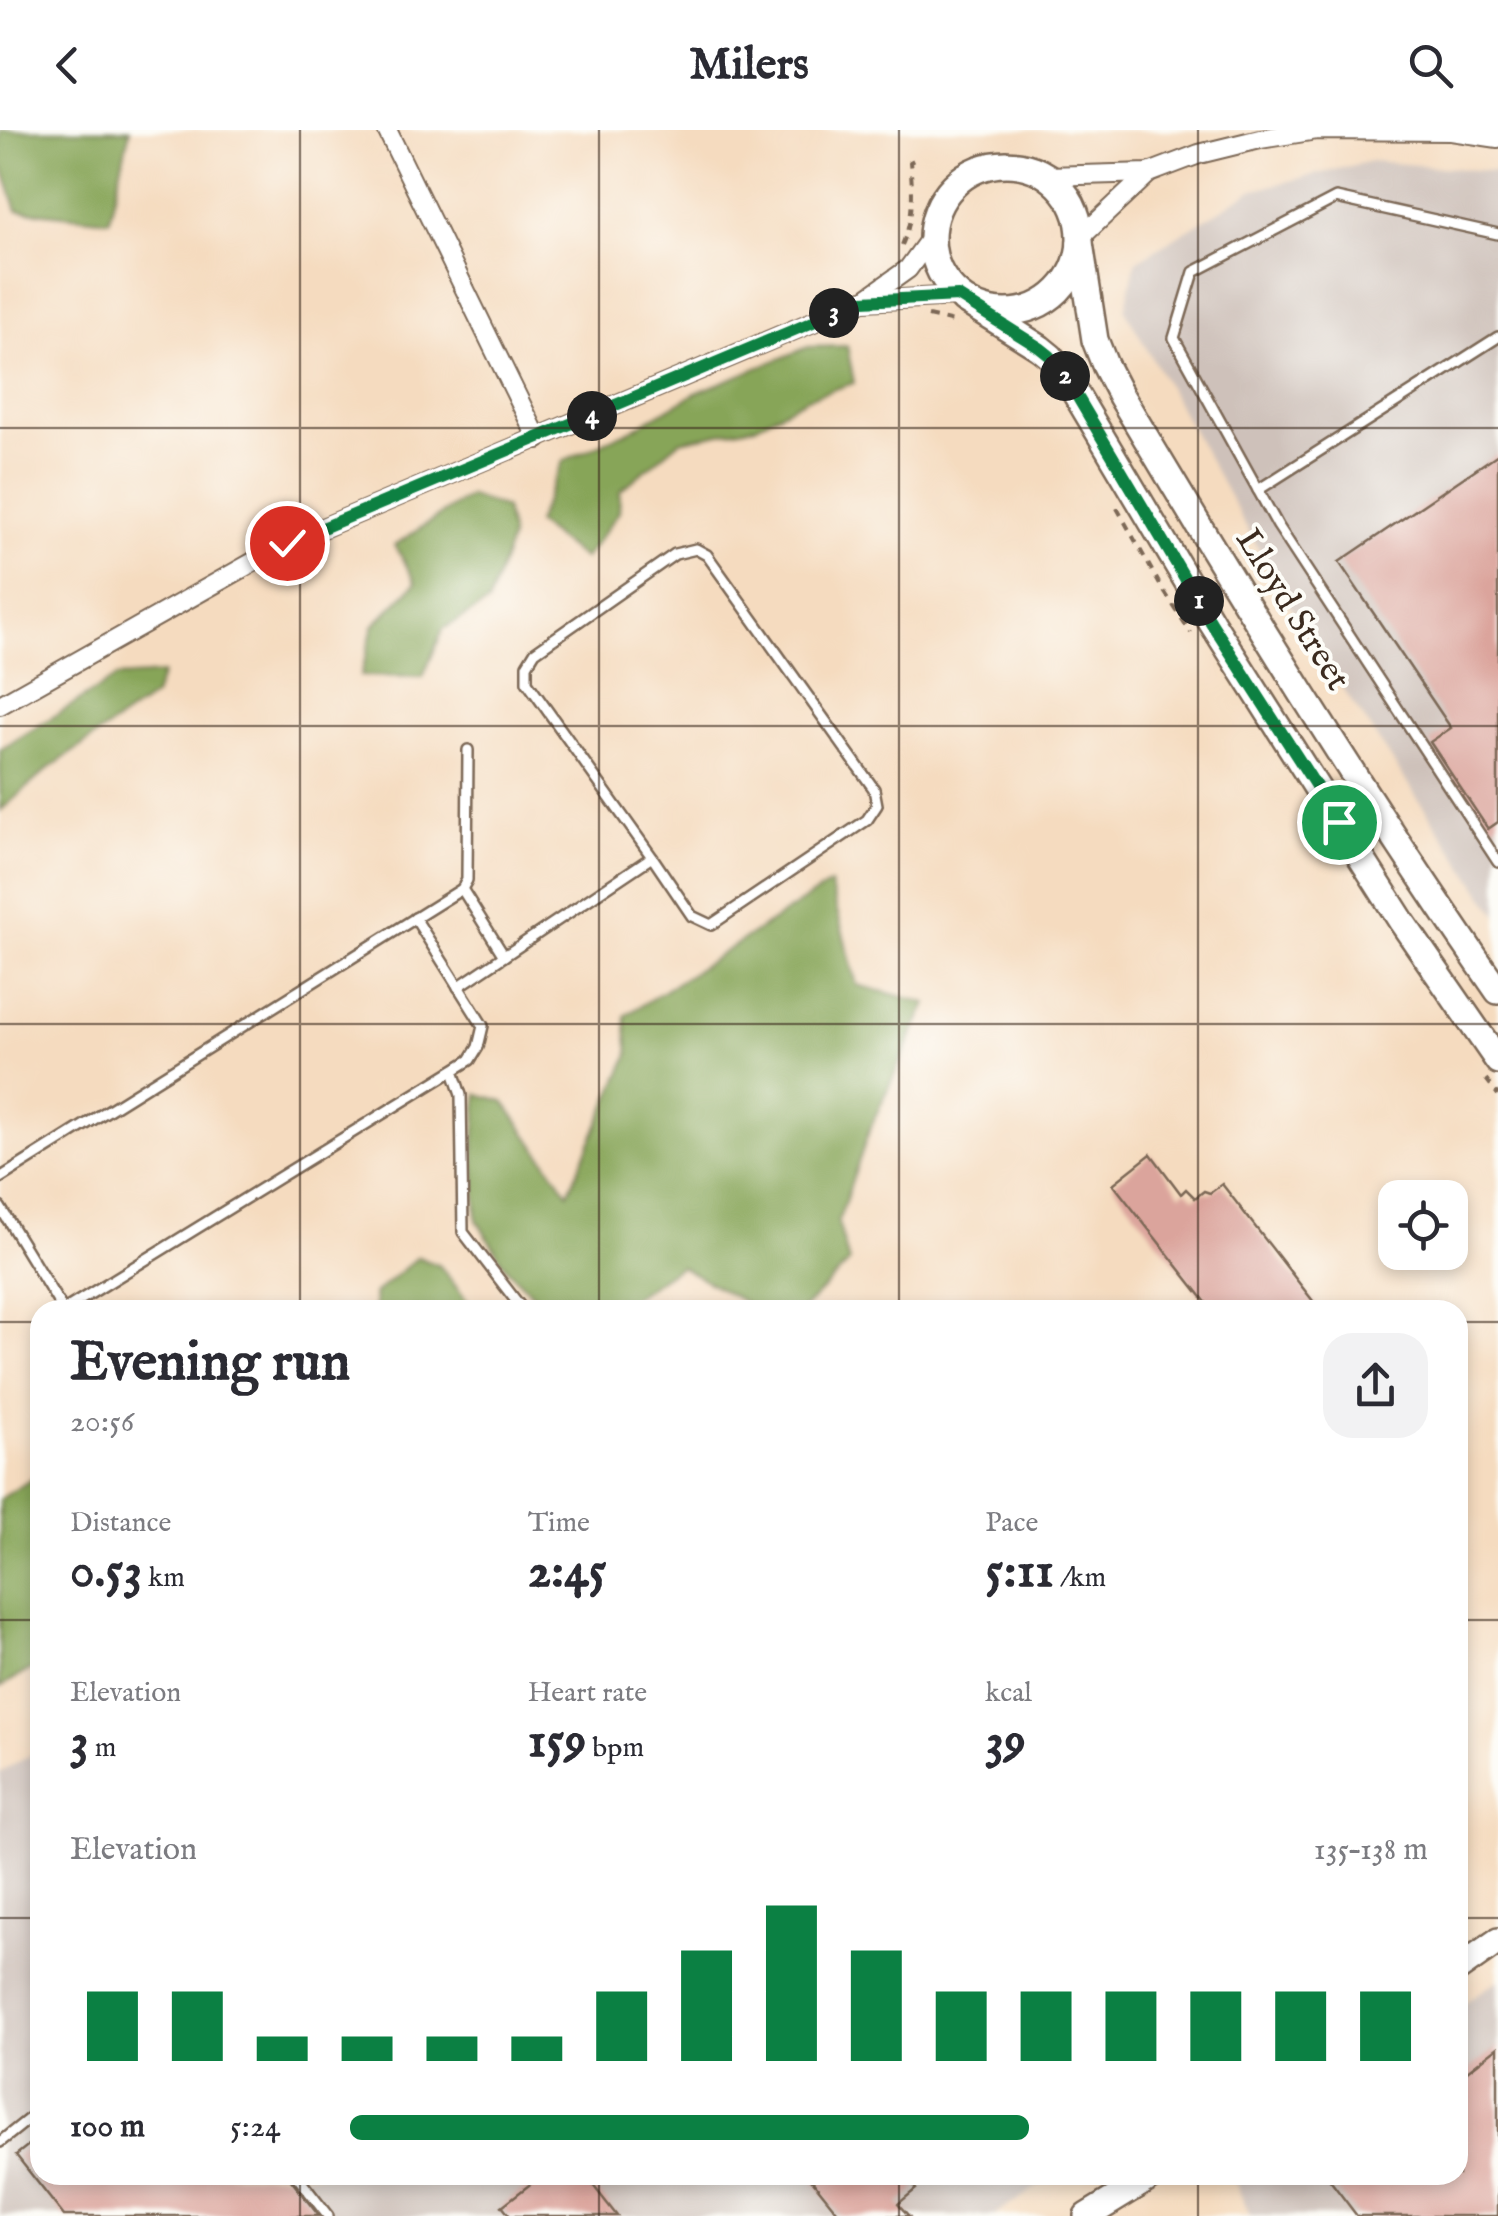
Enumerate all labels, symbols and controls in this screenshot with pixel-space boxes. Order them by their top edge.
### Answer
text: Milers [689,37,809,94]
icon: back [40,38,95,93]
icon: search [1403,38,1458,93]
pin: 3 [809,288,859,338]
text: 3 [829,295,839,330]
pin: 2 [1040,351,1090,401]
text: 2 [1058,358,1072,393]
pin: 4 [567,391,617,441]
text: 4 [585,398,599,433]
pin [245,501,330,586]
icon: check [260,516,315,571]
street label: Lloyd Street [1225,521,1359,699]
pin: 1 [1174,576,1224,626]
text: 1 [1194,583,1204,618]
pin [1297,780,1382,865]
icon: arrive [1312,795,1367,850]
map controls [1378,1180,1468,1270]
button: locate [1378,1180,1468,1270]
text: Evening run [70,1329,350,1399]
button: share [1323,1333,1428,1438]
text: 20:56 [70,1402,134,1443]
text: Distance [70,1506,171,1541]
text: Time [528,1506,590,1541]
text: Pace [985,1506,1038,1541]
text: 0.53 [70,1541,142,1604]
text: 2:45 [528,1541,607,1604]
text: 5:11 [985,1541,1054,1604]
text: km [142,1561,185,1596]
text: /km [1054,1561,1106,1596]
text: Elevation [70,1676,181,1711]
text: Heart rate [528,1676,647,1711]
text: kcal [985,1676,1032,1711]
text: 3 [70,1711,89,1774]
text: 159 [528,1711,586,1774]
text: 39 [985,1711,1026,1774]
text: m [89,1731,116,1766]
text: bpm [586,1731,644,1766]
text: Elevation [70,1830,197,1871]
text: 135–138 m [1314,1830,1428,1871]
text: 100 m [70,2107,145,2148]
text: 5:24 [230,2107,281,2148]

